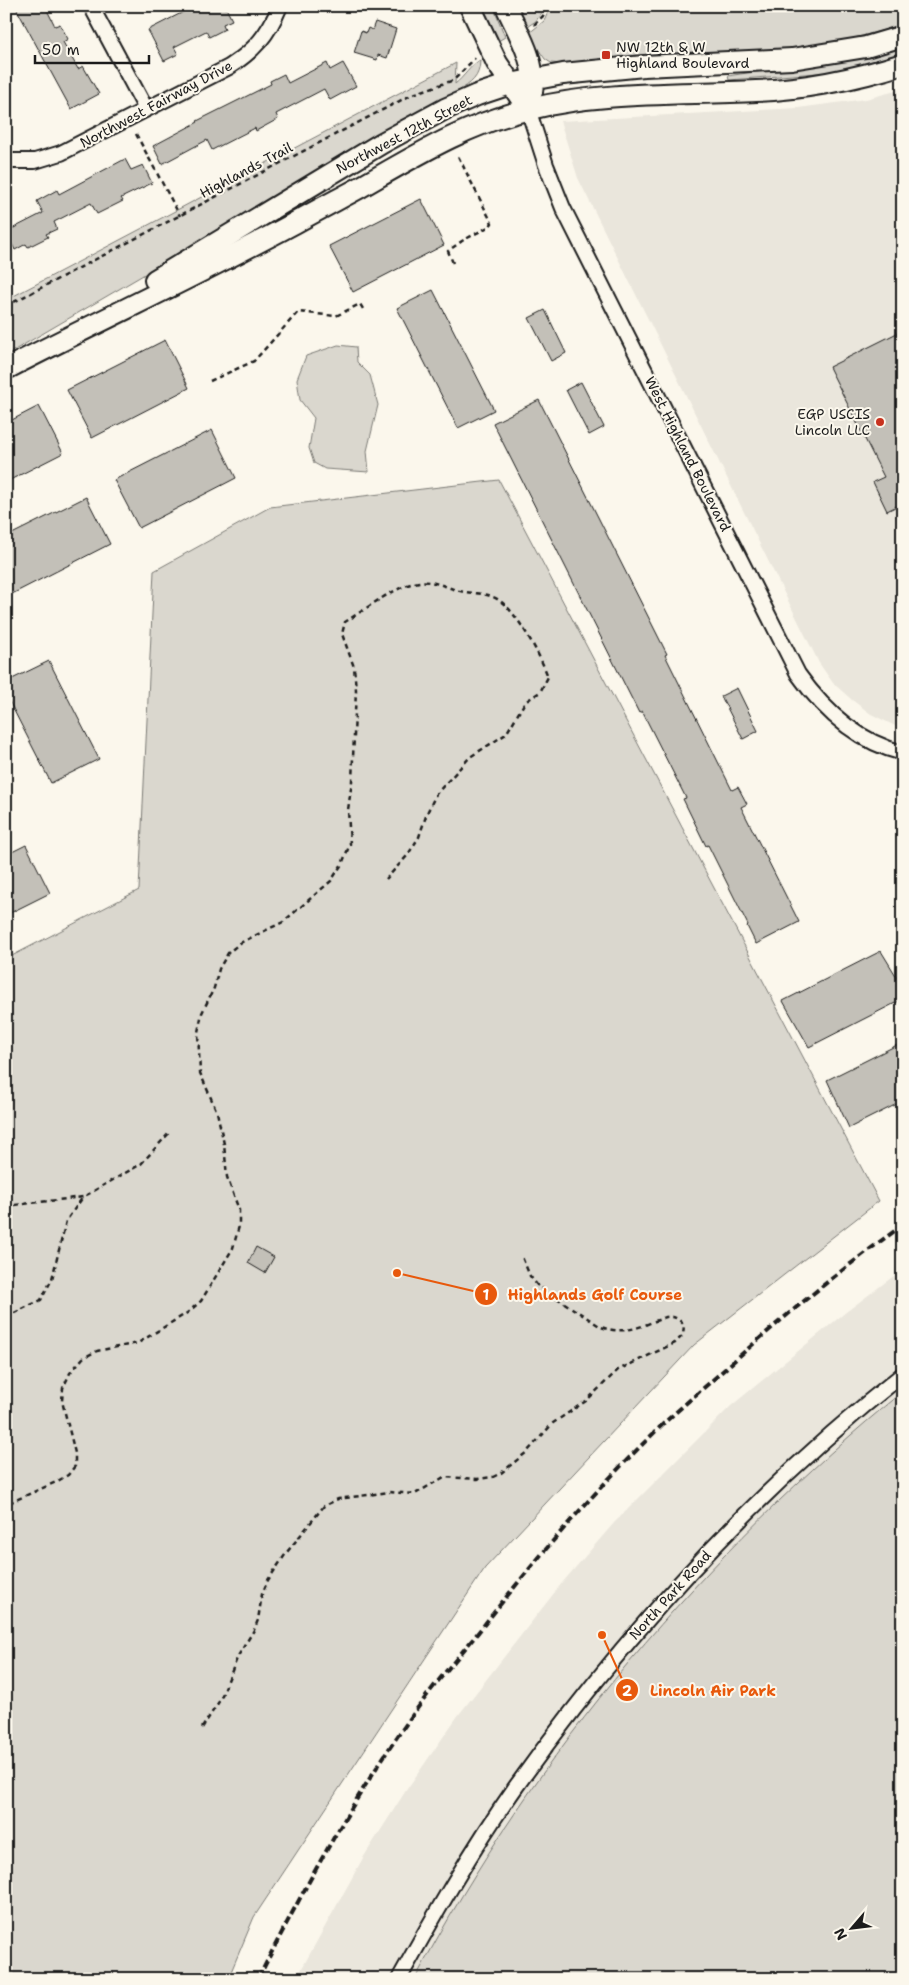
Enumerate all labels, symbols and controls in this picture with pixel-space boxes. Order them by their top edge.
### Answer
scale bar [35,32,149,64]
place label: NW 12th & W Highland Boulevard [616,38,749,72]
text: 50 m [42,40,80,60]
marker: NW 12th & W Highland Boulevard [600,49,612,61]
street label: Northwest Fairway Drive [77,56,235,152]
street label: Northwest 12th Street [333,90,475,178]
street label: Highlands Trail [196,138,296,202]
street label: West Highland Boulevard [641,373,735,535]
place label: EGP USCIS Lincoln LLC [795,405,870,439]
marker: EGP USCIS Lincoln LLC [874,416,886,428]
callout: Highlands Golf Course [473,1279,692,1309]
text: 1 [483,1285,490,1305]
text: Highlands Golf Course [508,1285,682,1305]
street label: North Park Road [625,1546,715,1644]
callout: Lincoln Air Park [615,1675,786,1705]
text: 2 [622,1681,633,1701]
text: Lincoln Air Park [650,1681,776,1701]
north arrow [826,1902,876,1952]
text: N [830,1925,851,1943]

